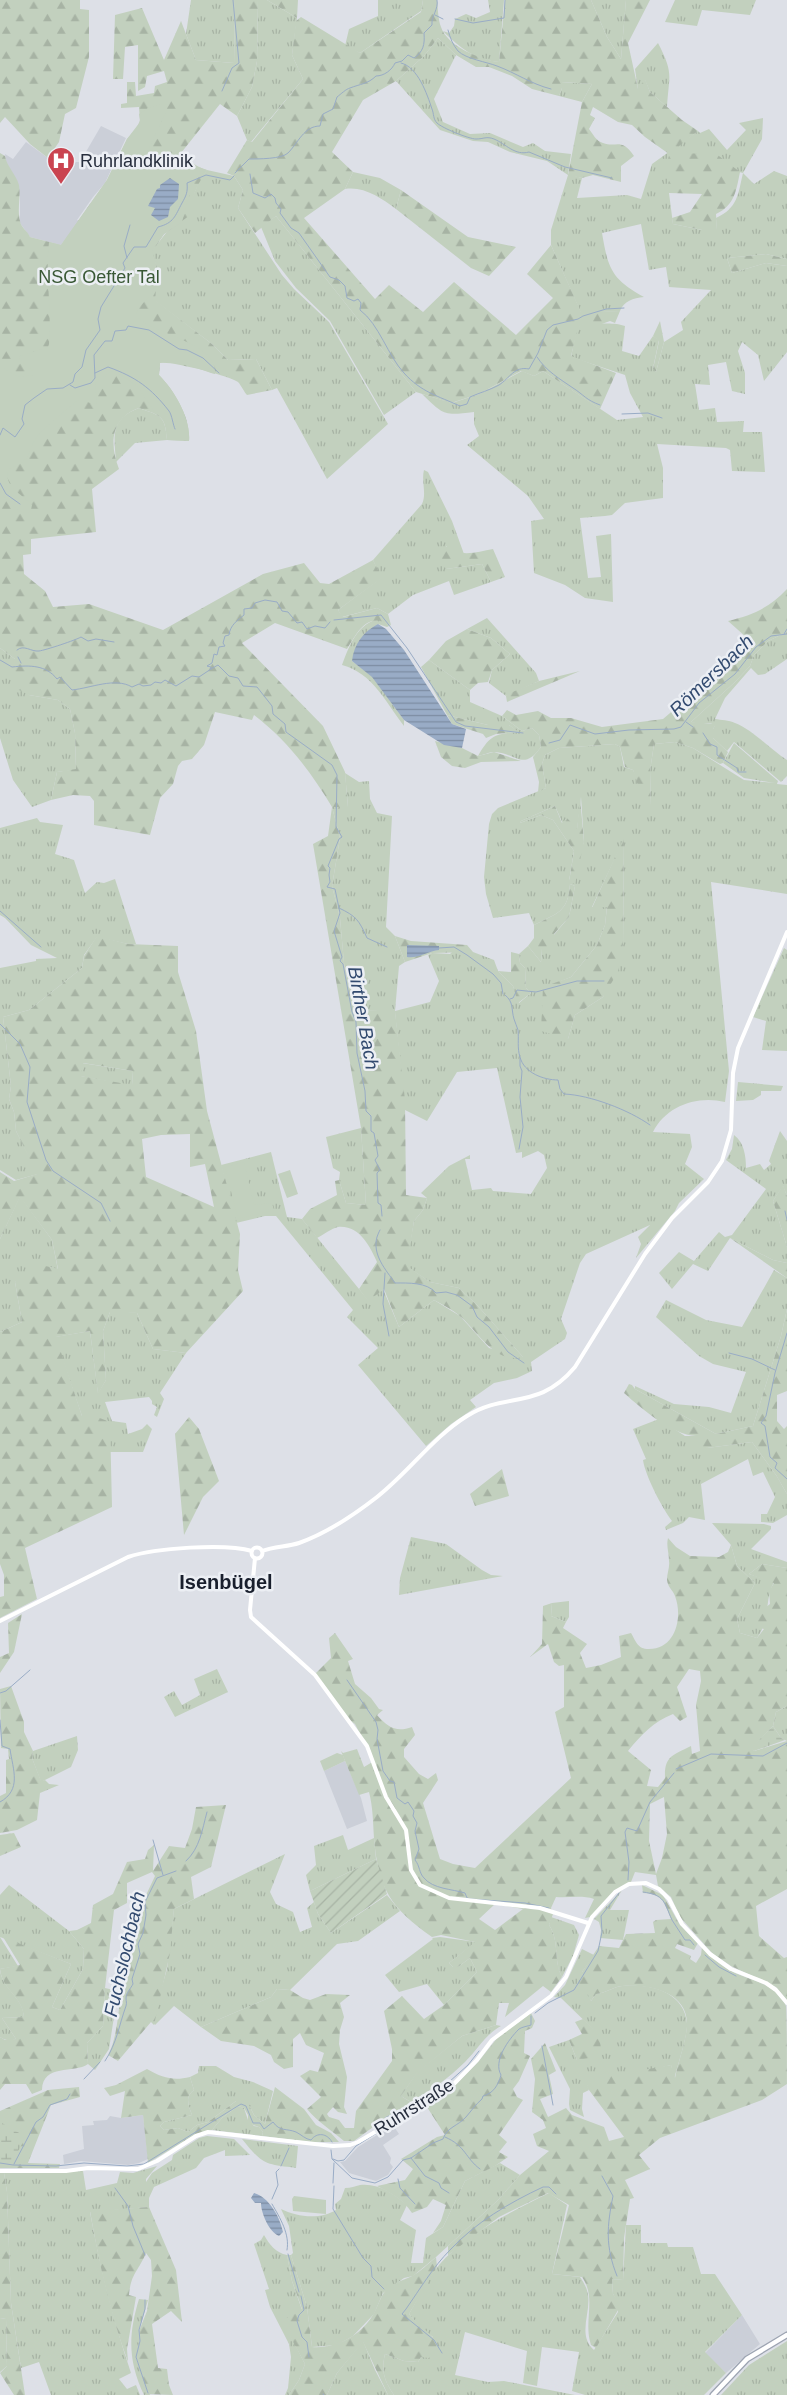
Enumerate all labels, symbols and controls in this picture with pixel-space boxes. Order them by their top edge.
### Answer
hospital icon: Ruhrlandklinik [46,146,76,185]
place label: Ruhrlandklinik [80,151,194,171]
park label: NSG Oefter Tal [38,267,160,287]
water label: Römersbach [665,630,757,720]
water label: Birther Bach [344,965,383,1071]
district label: Isenbügel [179,1571,273,1593]
water label: Fuchslochbach [100,1889,149,2019]
street label: Ruhrstraße [371,2075,457,2139]

